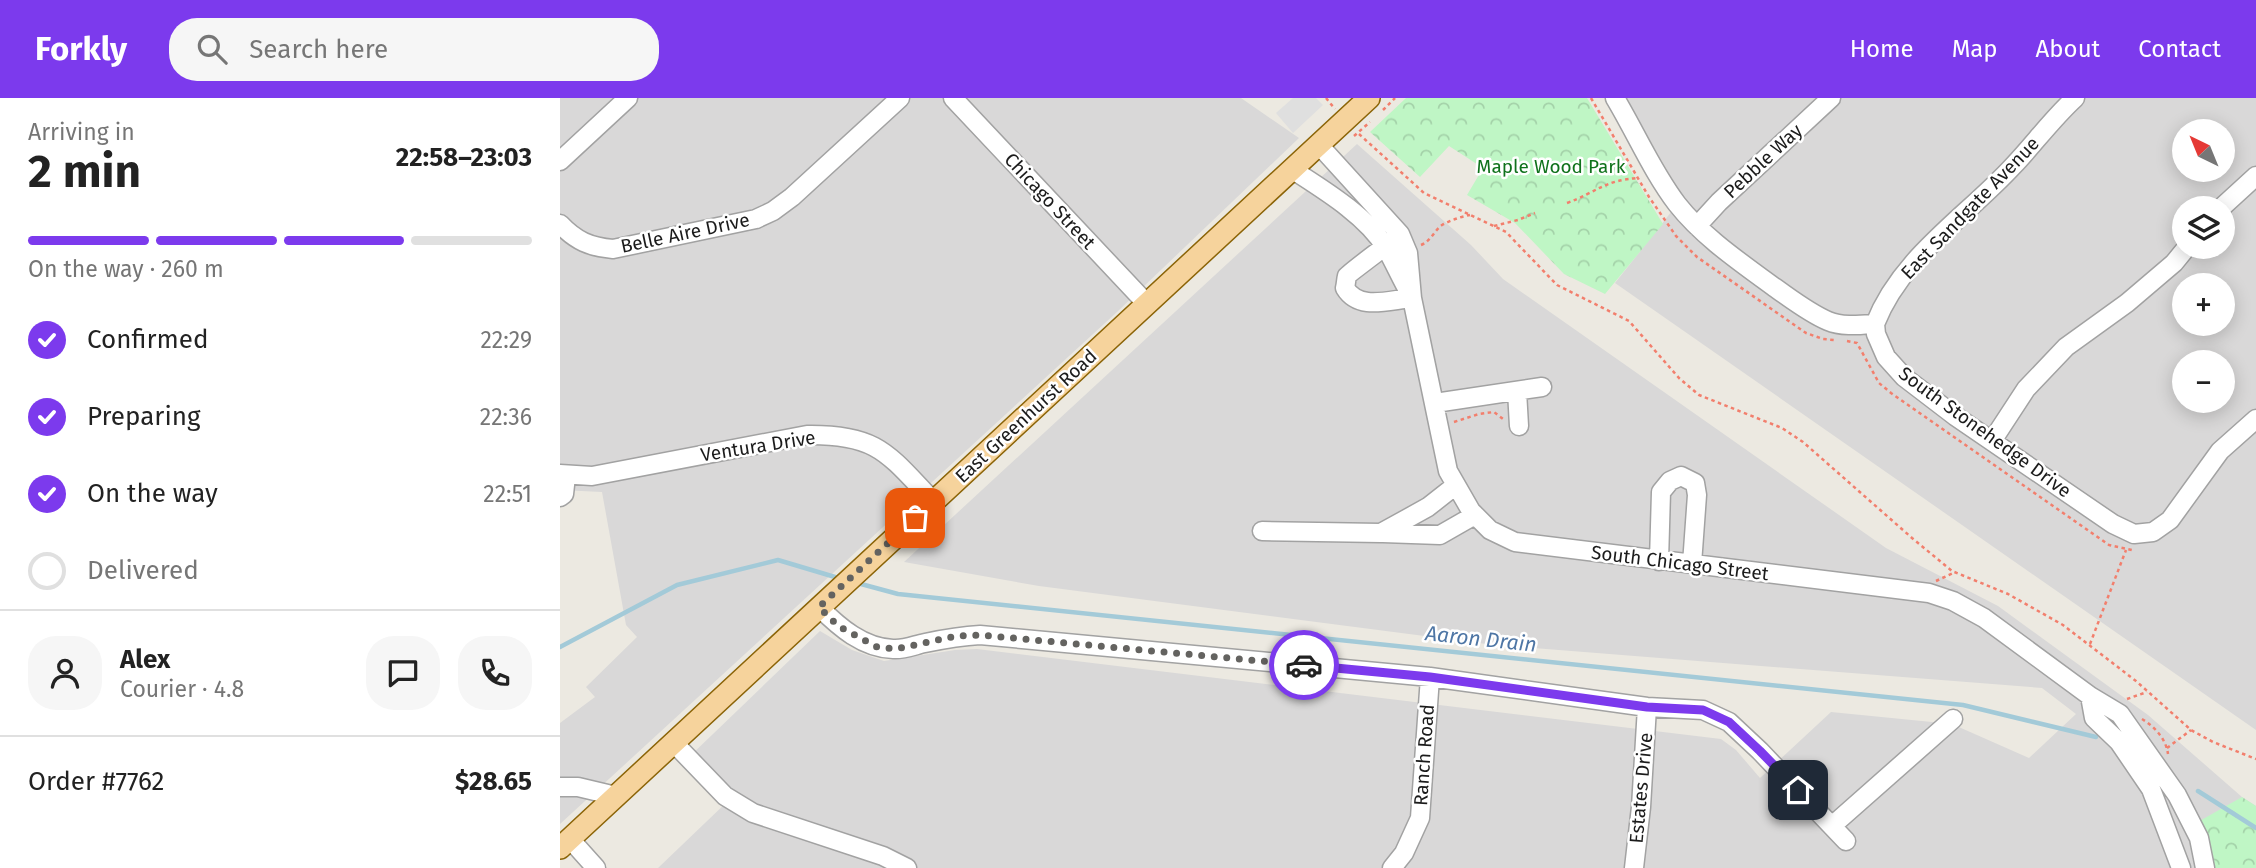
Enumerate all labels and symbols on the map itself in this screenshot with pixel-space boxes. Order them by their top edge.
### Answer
street label: Pebble Way [1719,118,1807,203]
north arrow [2172,119,2235,182]
street label: East Sandgate Avenue [1896,132,2044,284]
street label: Chicago Street [1000,148,1101,254]
park label: Maple Wood Park [1477,155,1626,178]
street label: Belle Aire Drive [618,208,752,258]
street label: East Greenhurst Road [950,344,1102,488]
street label: South Stonehedge Drive [1894,362,2076,502]
street label: Ventura Drive [699,426,817,466]
pin [885,488,945,548]
street label: South Chicago Street [1590,541,1770,585]
water label: Aaron Drain [1423,620,1538,658]
courier [1269,630,1339,700]
street label: Ranch Road [1409,703,1439,807]
street label: Estates Drive [1625,732,1657,844]
pin [1768,760,1828,820]

